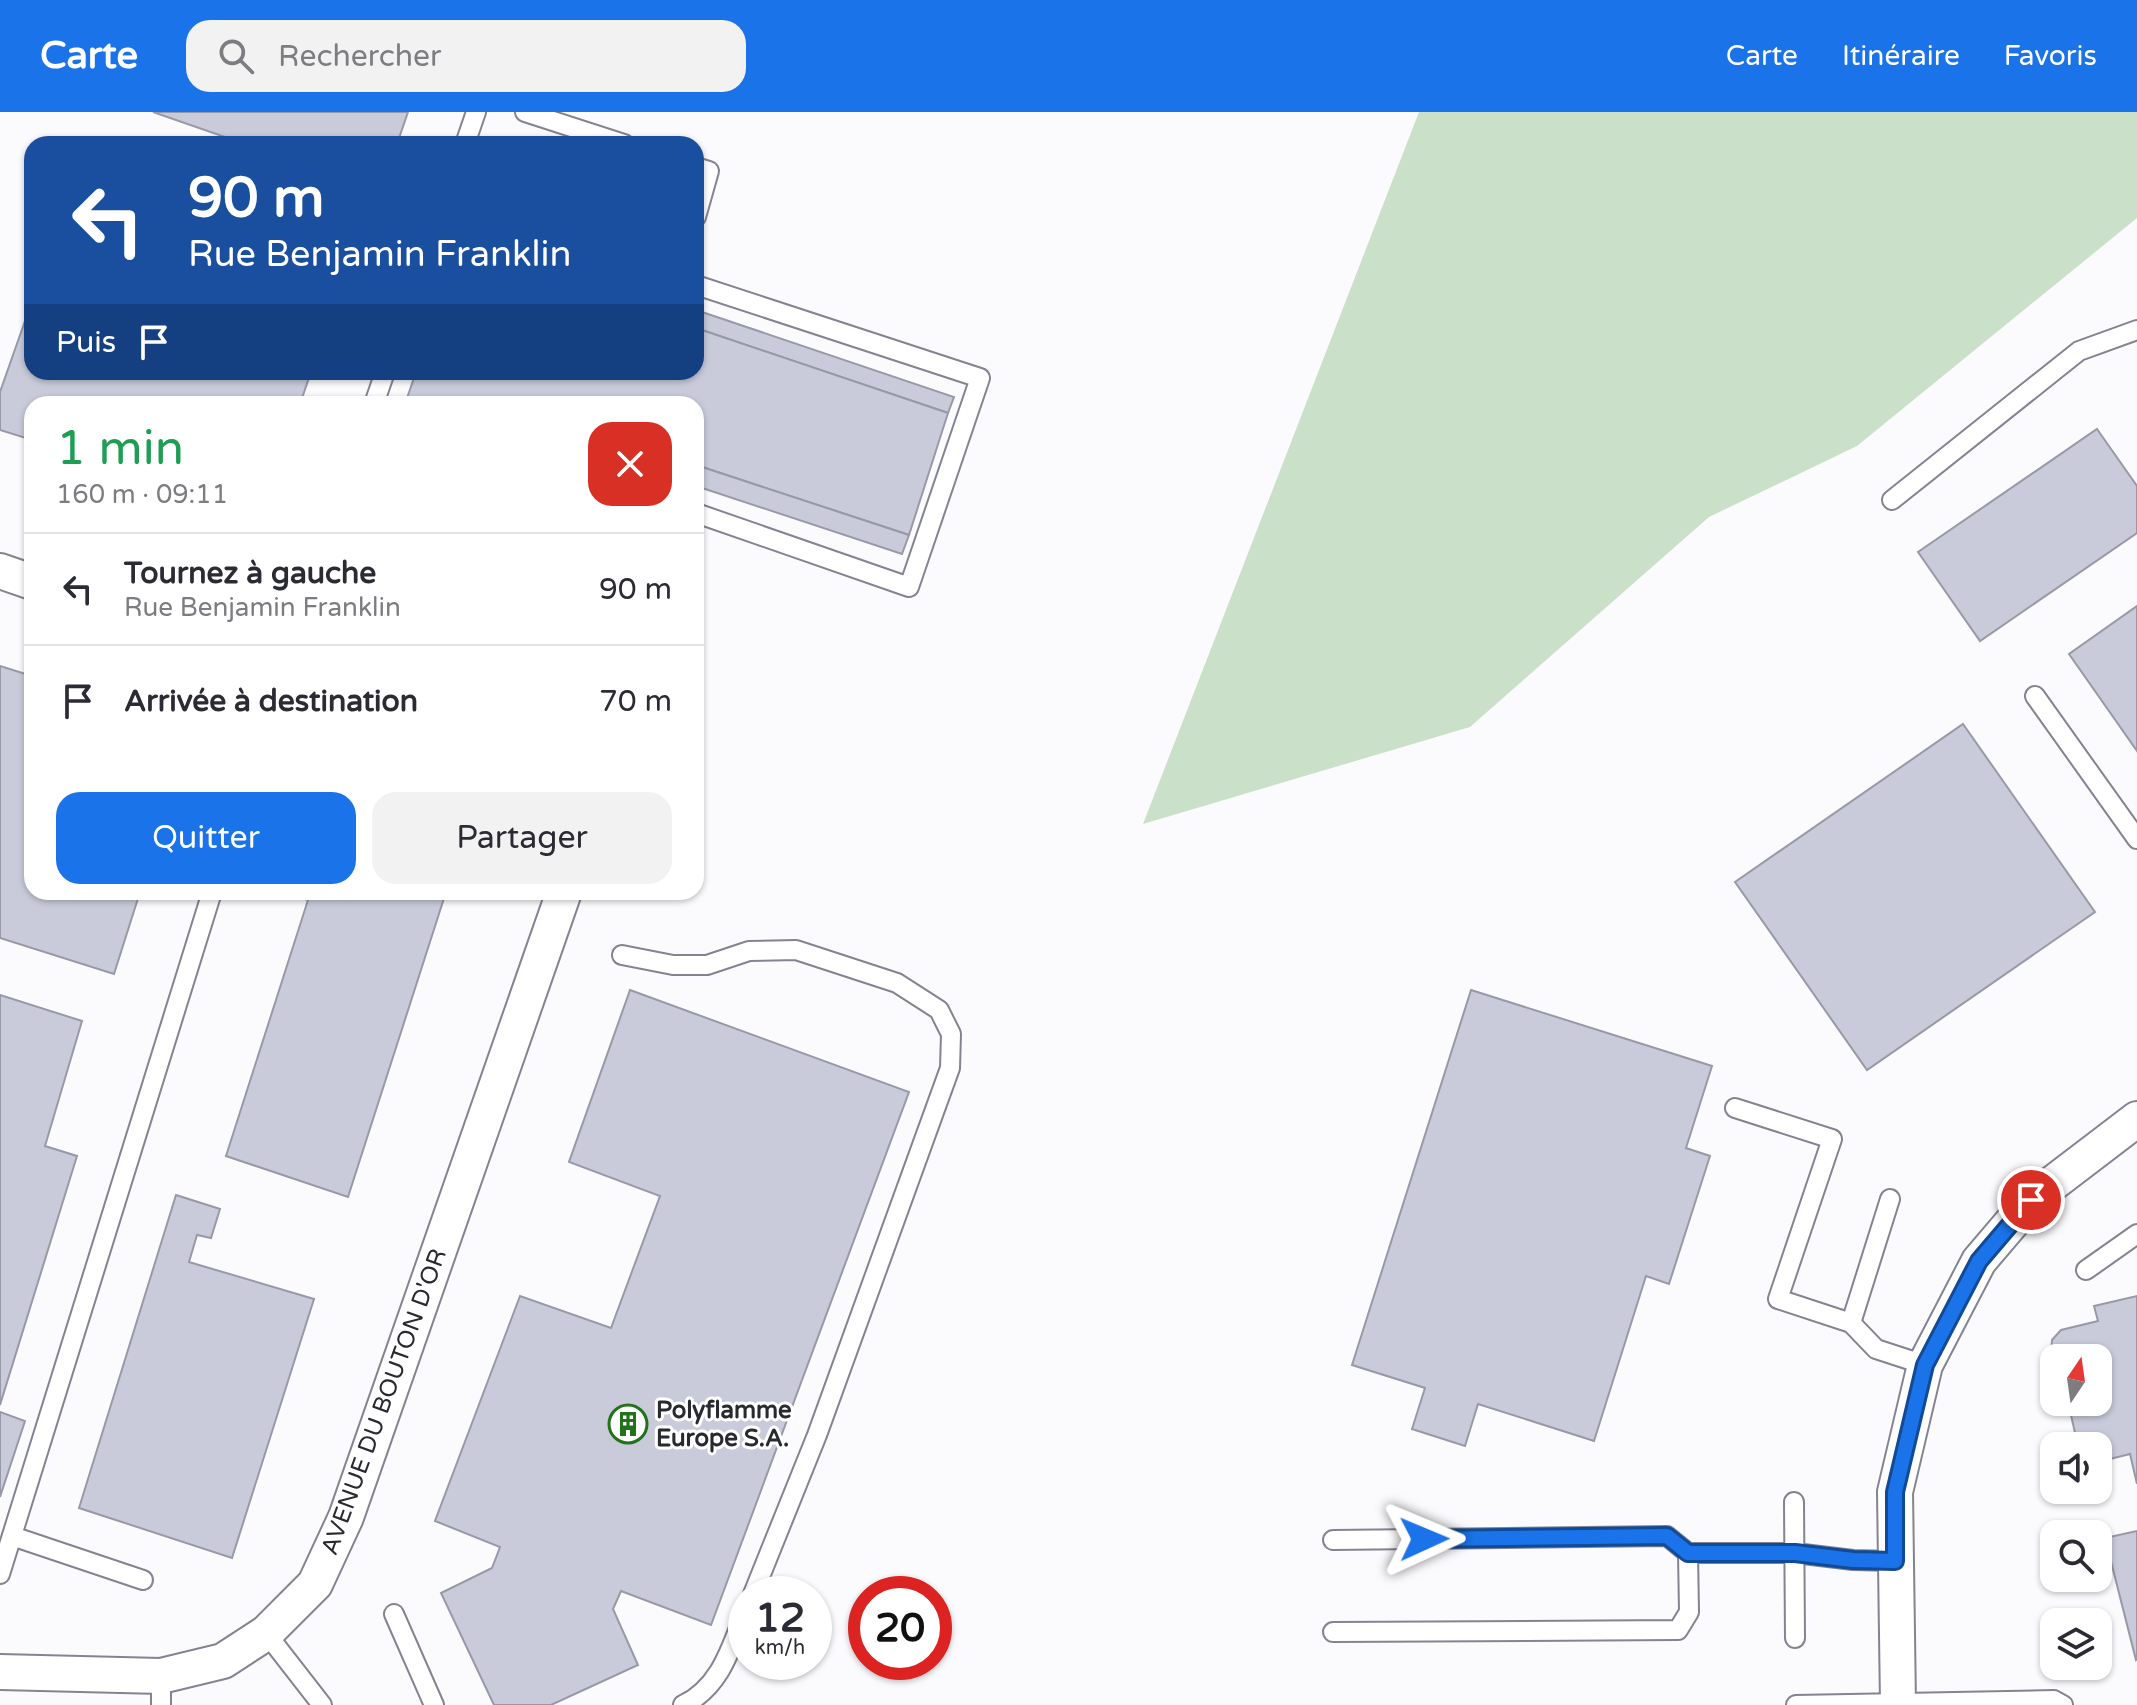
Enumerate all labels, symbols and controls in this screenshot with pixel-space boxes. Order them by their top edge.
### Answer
search box [186,20,746,92]
text: Carte [40,33,138,79]
icon: search [214,34,258,78]
text: Rechercher [278,38,441,75]
text: Carte [1726,39,1798,73]
text: Itinéraire [1842,39,1960,73]
text: Favoris [2004,39,2097,73]
text: 90 m [188,165,324,232]
icon: left [56,168,160,272]
text: Rue Benjamin Franklin [188,233,571,276]
icon: arrive [132,320,176,364]
text: Puis [56,324,116,361]
text: 1 min [56,420,184,478]
button: close [588,422,672,506]
text: 160 m · 09:11 [56,479,228,510]
text: Tournez à gauche [124,555,376,592]
icon: left [56,567,100,611]
text: 90 m [599,571,672,608]
text: Rue Benjamin Franklin [124,592,401,623]
icon: arrive [56,679,100,723]
text: Arrivée à destination [124,683,418,720]
text: 70 m [599,683,672,720]
button: Quitter [56,792,356,884]
button: Partager [372,792,672,884]
pin [1997,1166,2065,1234]
icon: arrive [2009,1178,2053,1222]
street label: AVENUE DU BOUTON D'OR [315,1245,453,1559]
north arrow [2040,1344,2112,1416]
map controls [2040,1344,2112,1680]
place label: Polyflamme Europe S.A. [656,1396,792,1453]
building icon: Polyflamme Europe S.A. [607,1403,649,1445]
button: sound [2040,1432,2112,1504]
position arrow [1382,1497,1466,1581]
button: search [2040,1520,2112,1592]
speed limit sign: 20 [848,1576,952,1680]
text: 12 [755,1594,805,1642]
button: layers [2040,1608,2112,1680]
text: km/h [755,1636,805,1660]

